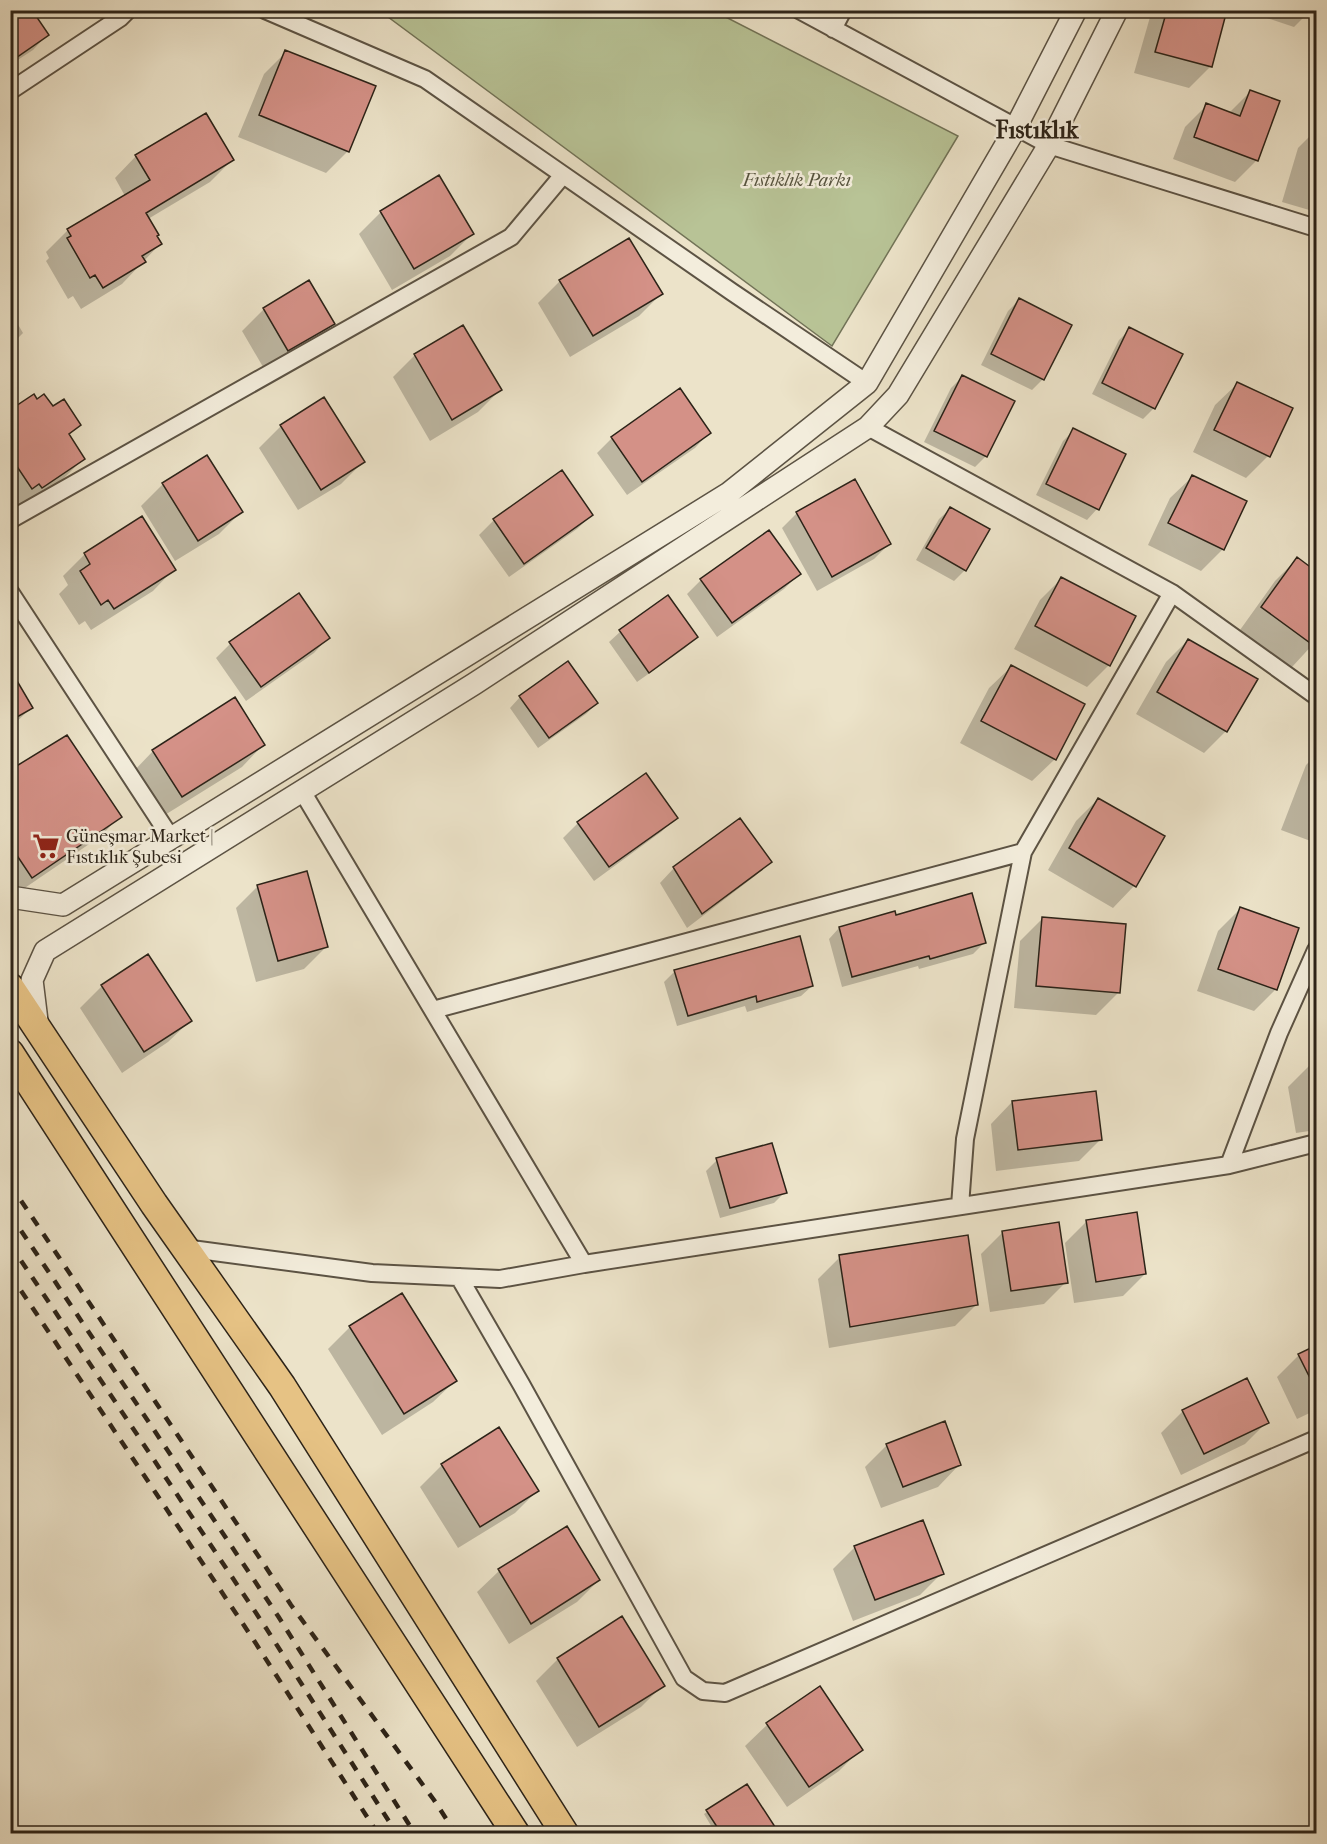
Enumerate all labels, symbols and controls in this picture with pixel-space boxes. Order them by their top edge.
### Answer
district label: Fıstıklık [995,116,1079,144]
park label: Fıstıklık Parkı [742,170,851,191]
place label: Güneşmar Market | Fıstıklık Şubesi [66,826,214,868]
supermarket icon: Güneşmar Market | Fıstıklık Şubesi [31,831,61,861]

